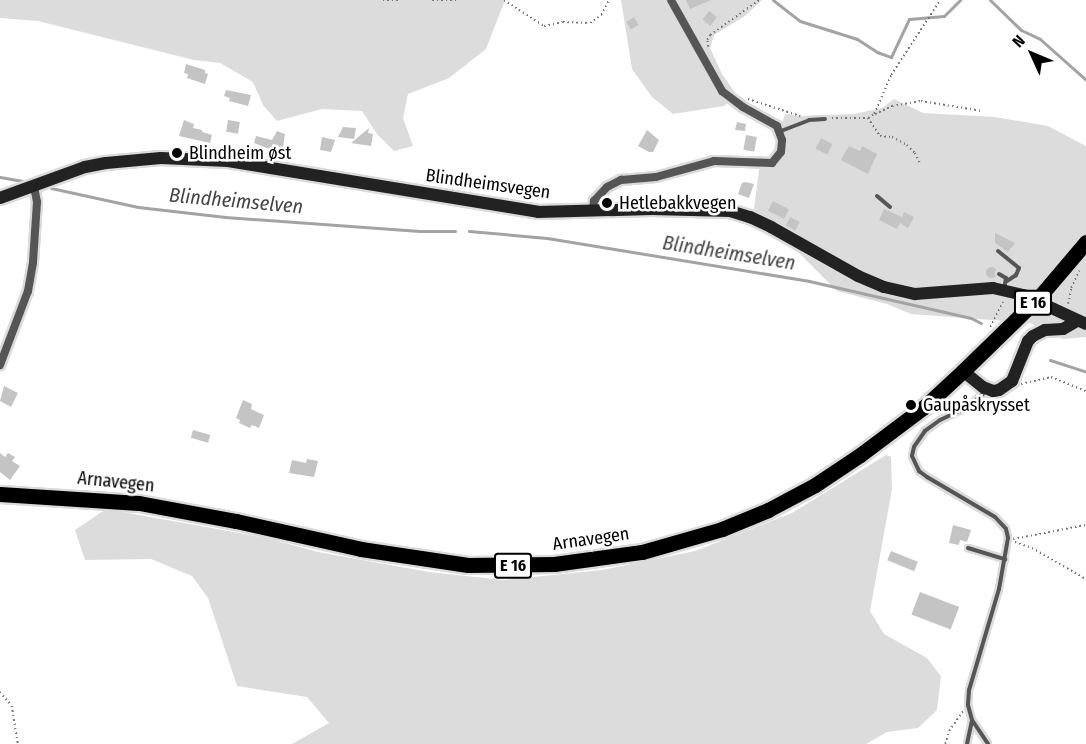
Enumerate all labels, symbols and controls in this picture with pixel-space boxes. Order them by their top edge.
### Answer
north arrow [1002,24,1062,84]
text: N [1009,31,1029,51]
place label: Blindheim øst [189,142,291,164]
marker: Blindheim øst [170,146,184,160]
street label: Blindheimsvegen [424,165,552,203]
water label: Blindheimselven [168,183,304,219]
place label: Hetlebakkvegen [619,192,736,214]
marker: Hetlebakkvegen [600,196,614,210]
water label: Blindheimselven [661,231,797,275]
road number: E 16 [1014,290,1052,316]
place label: Gaupåskrysset [923,394,1030,416]
marker: Gaupåskrysset [904,398,918,412]
street label: Arnavegen [76,467,156,497]
street label: Arnavegen [551,523,631,555]
road number: E 16 [494,553,532,579]

